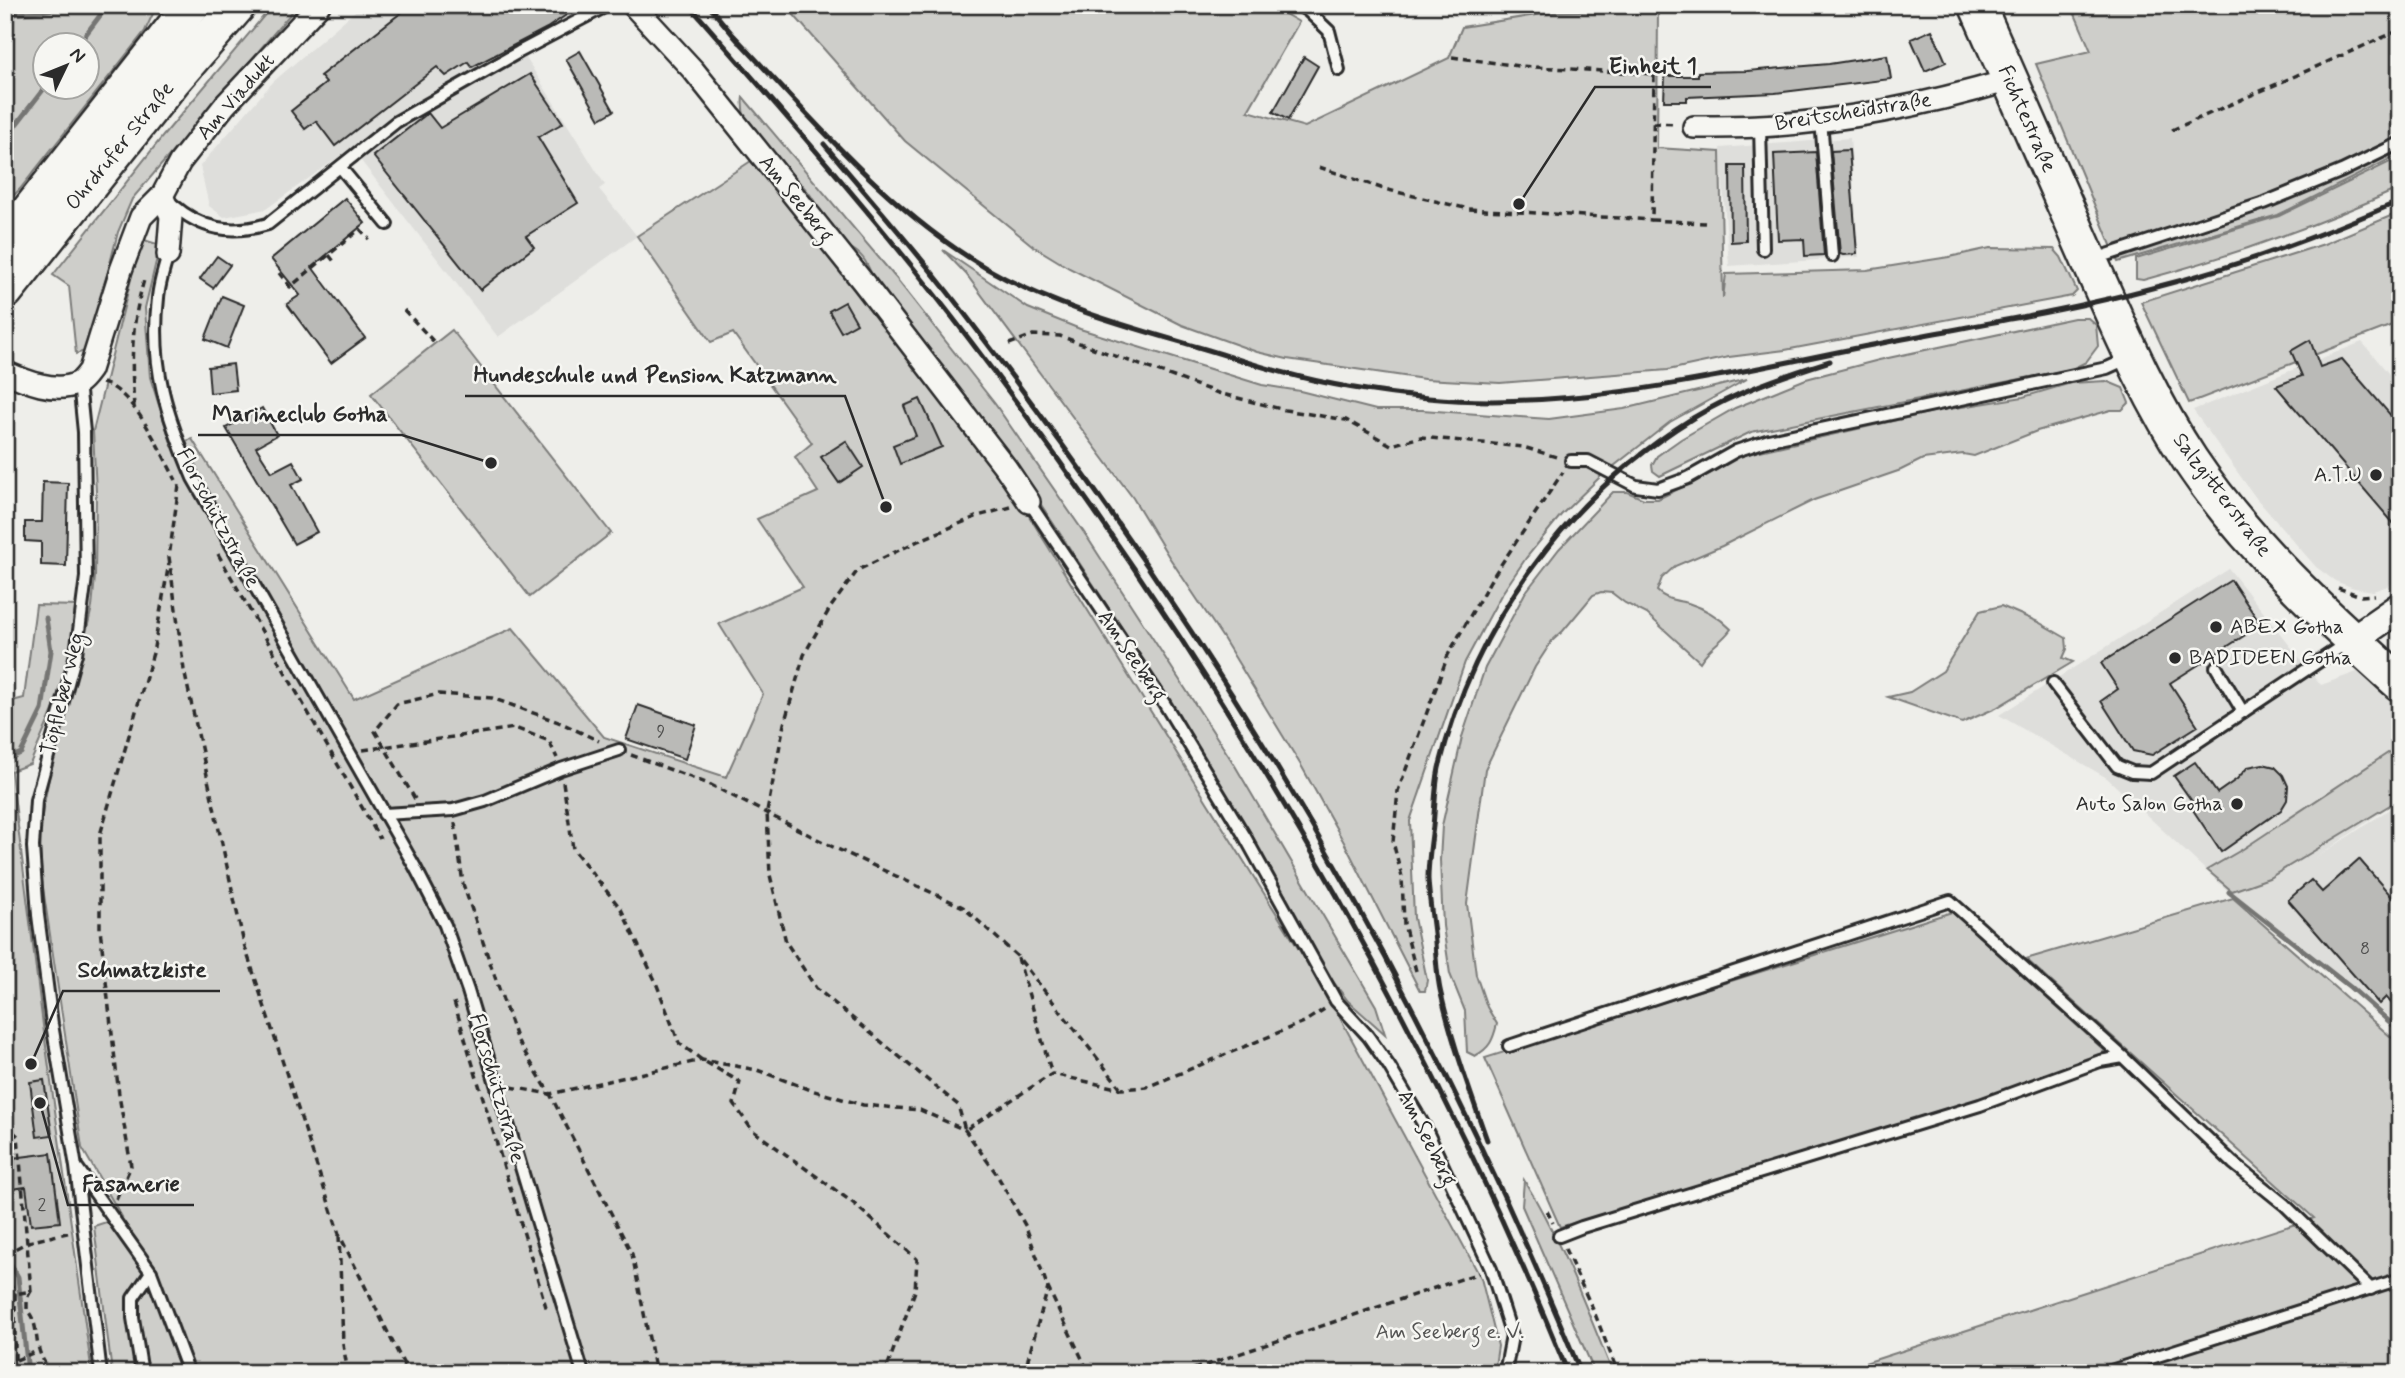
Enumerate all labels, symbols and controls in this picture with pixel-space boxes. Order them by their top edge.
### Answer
north arrow [32,32,102,102]
text: N [64,42,91,69]
callout: Einheit 1 [1595,43,1711,87]
street label: Am Viadukt [191,48,281,146]
text: Einheit 1 [1609,52,1697,82]
street label: Fichtestraße [1991,61,2063,177]
street label: Ohrdrufer Straße [59,76,181,216]
street label: Breitscheidstraße [1773,86,1933,138]
street label: Am Seeberg [750,149,840,250]
callout: Hundeschule und Pension Katzmann [465,352,845,396]
text: Hundeschule und Pension Katzmann [473,361,838,391]
callout: Marineclub Gotha [198,391,402,435]
text: Marineclub Gotha [212,400,388,430]
street label: Salzgitterstraße [2166,427,2278,563]
street label: Florschützstraße [169,443,267,593]
place label: A.T.U [2314,461,2362,489]
marker: A.T.U [2368,467,2384,483]
street label: Am Seeberg [1089,605,1173,709]
place label: ABEX Gotha [2230,613,2344,641]
marker: ABEX Gotha [2208,619,2224,635]
street label: Töpfleber Weg [34,630,93,758]
place label: BADIDEEN Gotha [2189,644,2352,672]
marker: BADIDEEN Gotha [2167,650,2183,666]
house number: 9 [657,720,666,744]
place label: Auto Salon Gotha [2075,790,2223,818]
marker: Auto Salon Gotha [2229,796,2245,812]
house number: 8 [2360,937,2370,961]
callout: Schmatzkiste [63,947,220,991]
text: Schmatzkiste [78,956,207,986]
street label: Florschützstraße [462,1010,532,1166]
street label: Am Seeberg [1389,1085,1463,1192]
callout: Fasanerie [68,1161,194,1205]
text: Fasanerie [82,1170,180,1200]
house number: 2 [38,1193,47,1217]
park label: Am Seeberg e. V. [1375,1318,1525,1348]

